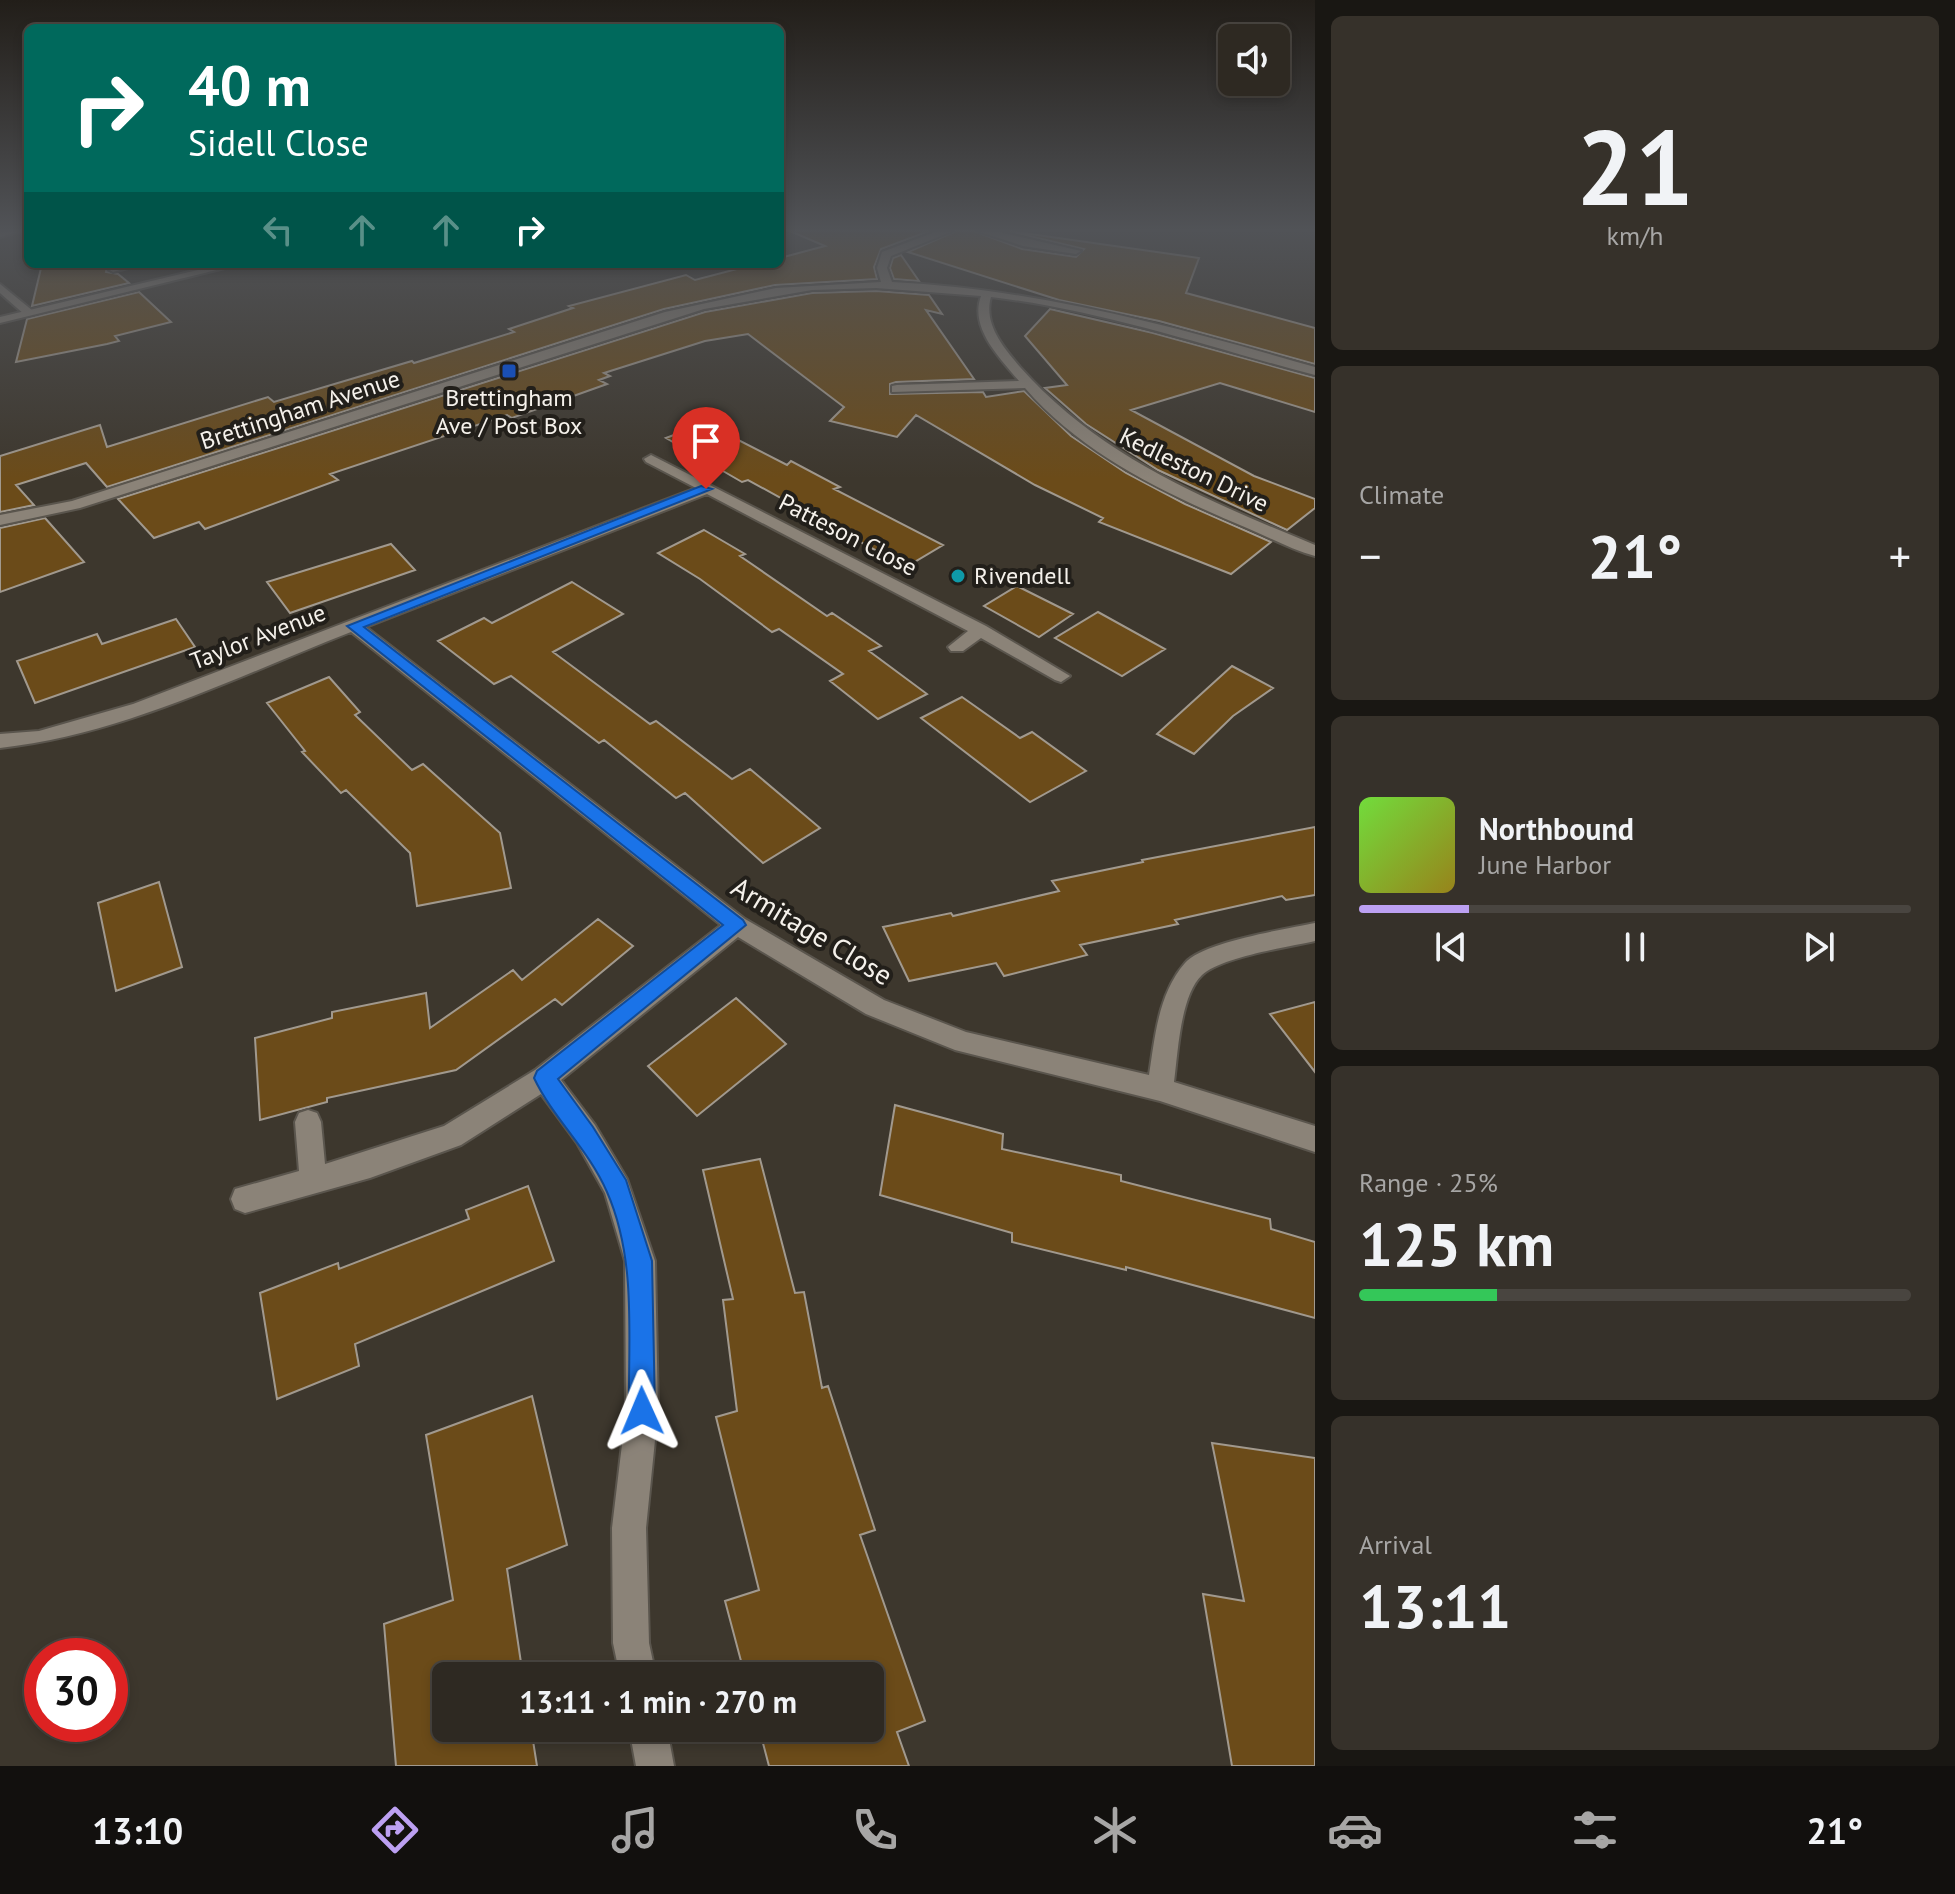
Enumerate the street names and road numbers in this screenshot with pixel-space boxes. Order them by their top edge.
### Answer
street label: Brettingham Avenue [196,363,404,456]
street label: Kedleston Drive [1115,420,1274,519]
street label: Patteson Close [774,486,923,583]
street label: Taylor Avenue [186,597,330,677]
street label: Armitage Close [725,868,900,993]

